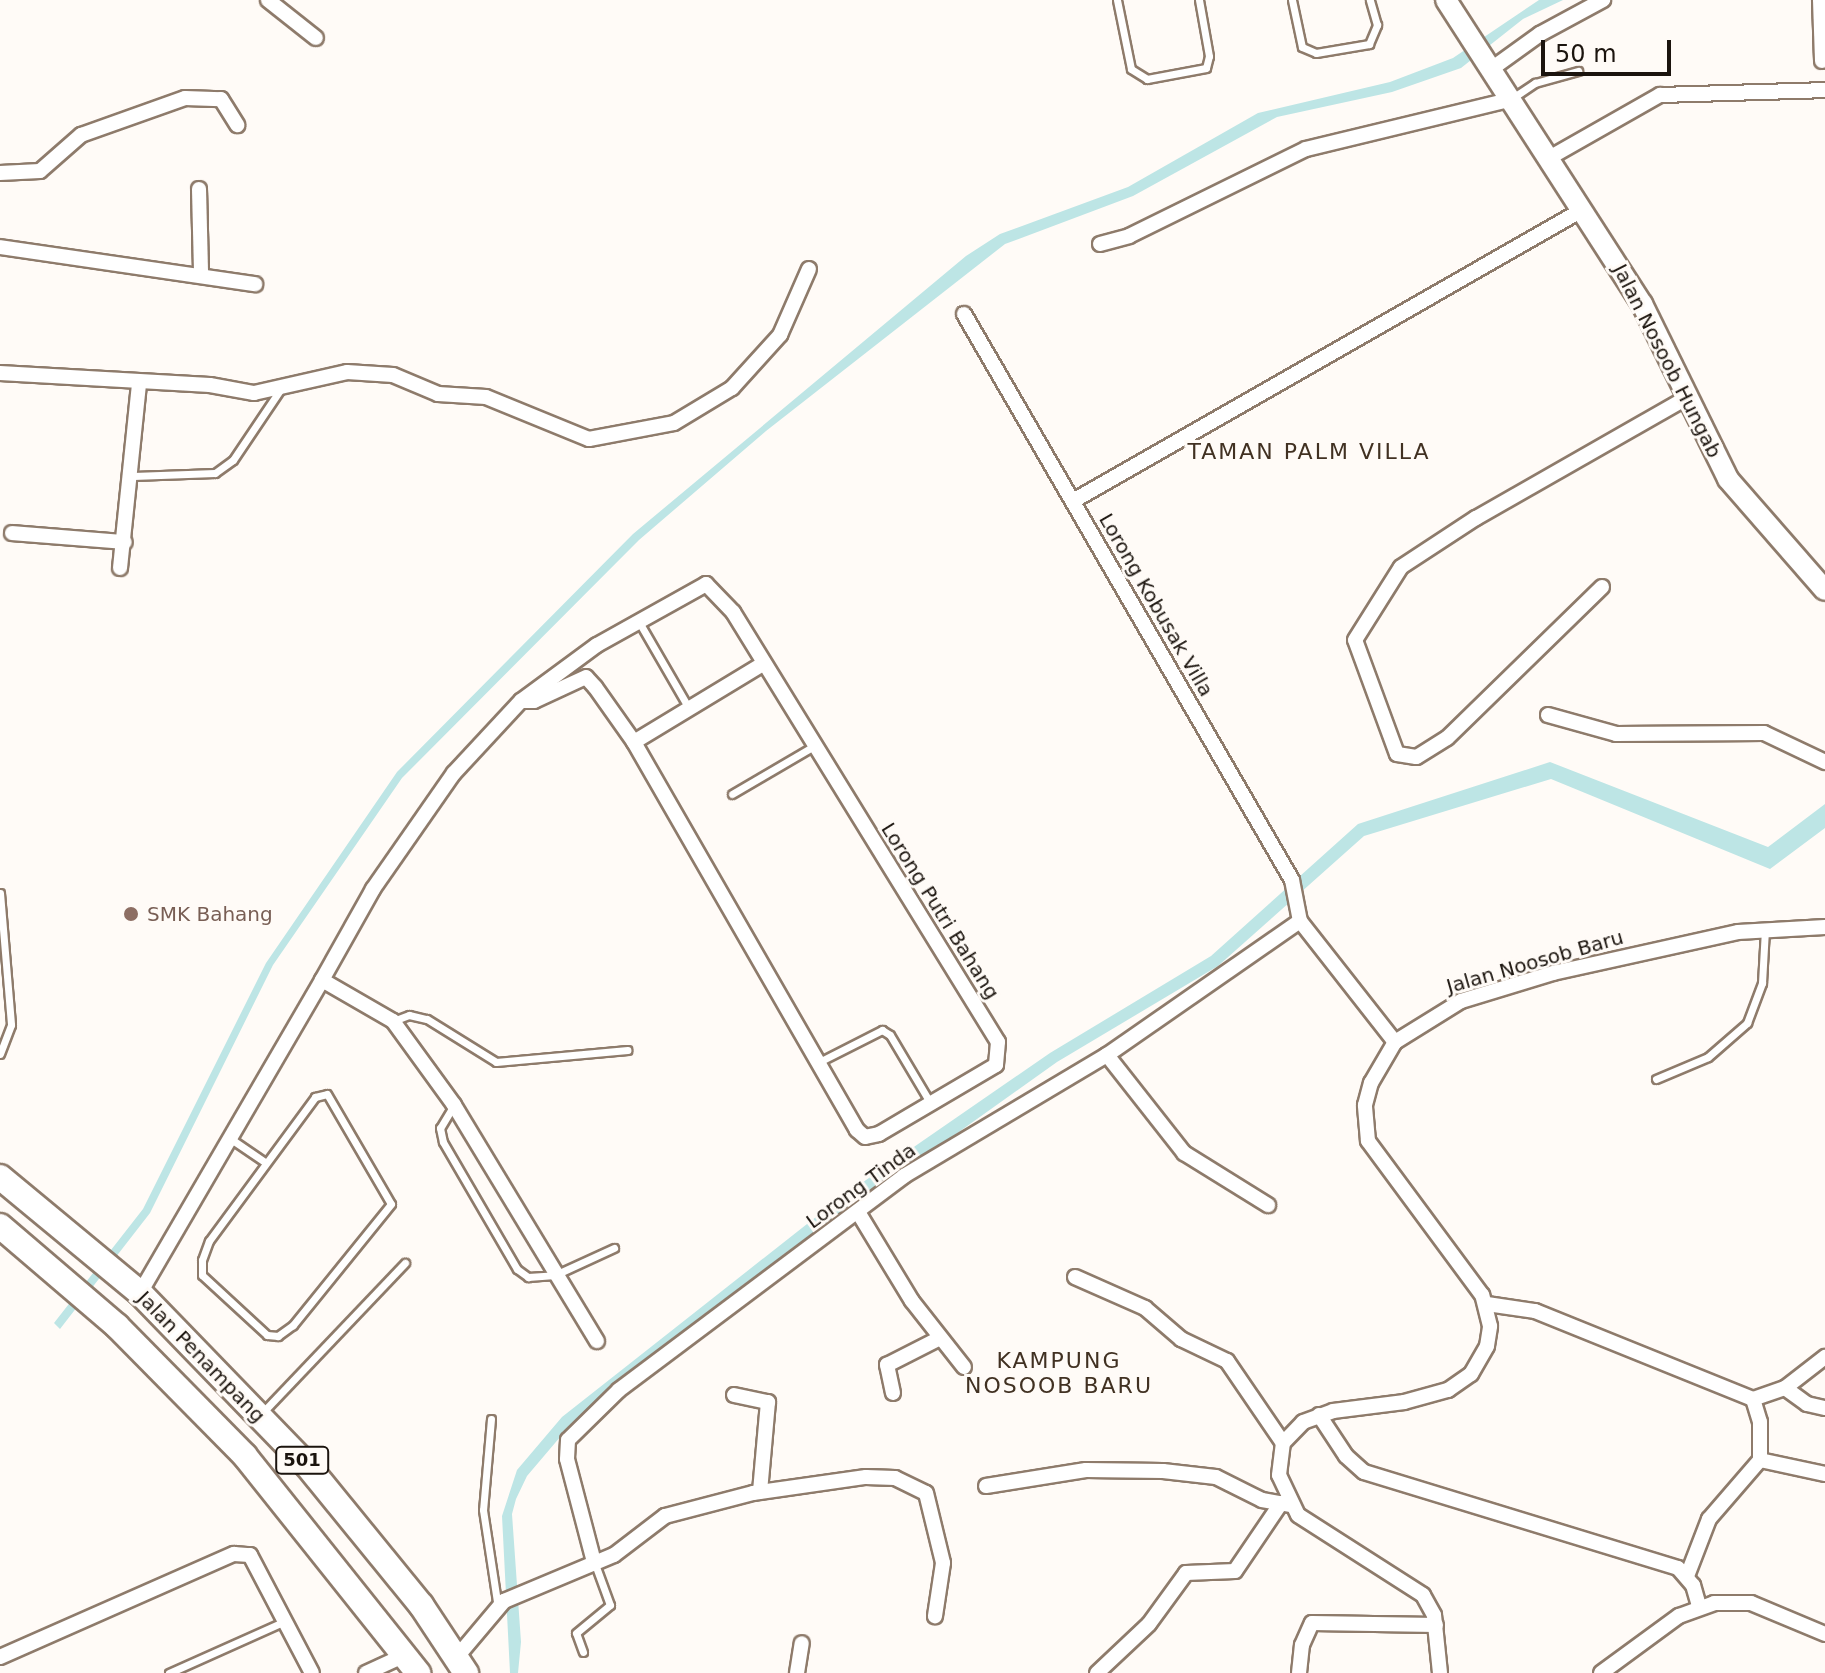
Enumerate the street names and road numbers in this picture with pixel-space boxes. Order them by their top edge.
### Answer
street label: Jalan Nosoob Hungab [1608,260,1726,462]
street label: Lorong Kobusak Villa [1094,509,1218,701]
street label: Lorong Putri Bahang [876,818,1004,1004]
street label: Jalan Noosob Baru [1444,925,1626,999]
street label: Lorong Tinda [802,1138,920,1234]
street label: Jalan Penampang [132,1286,270,1428]
road number: 501 [274,1446,330,1474]

